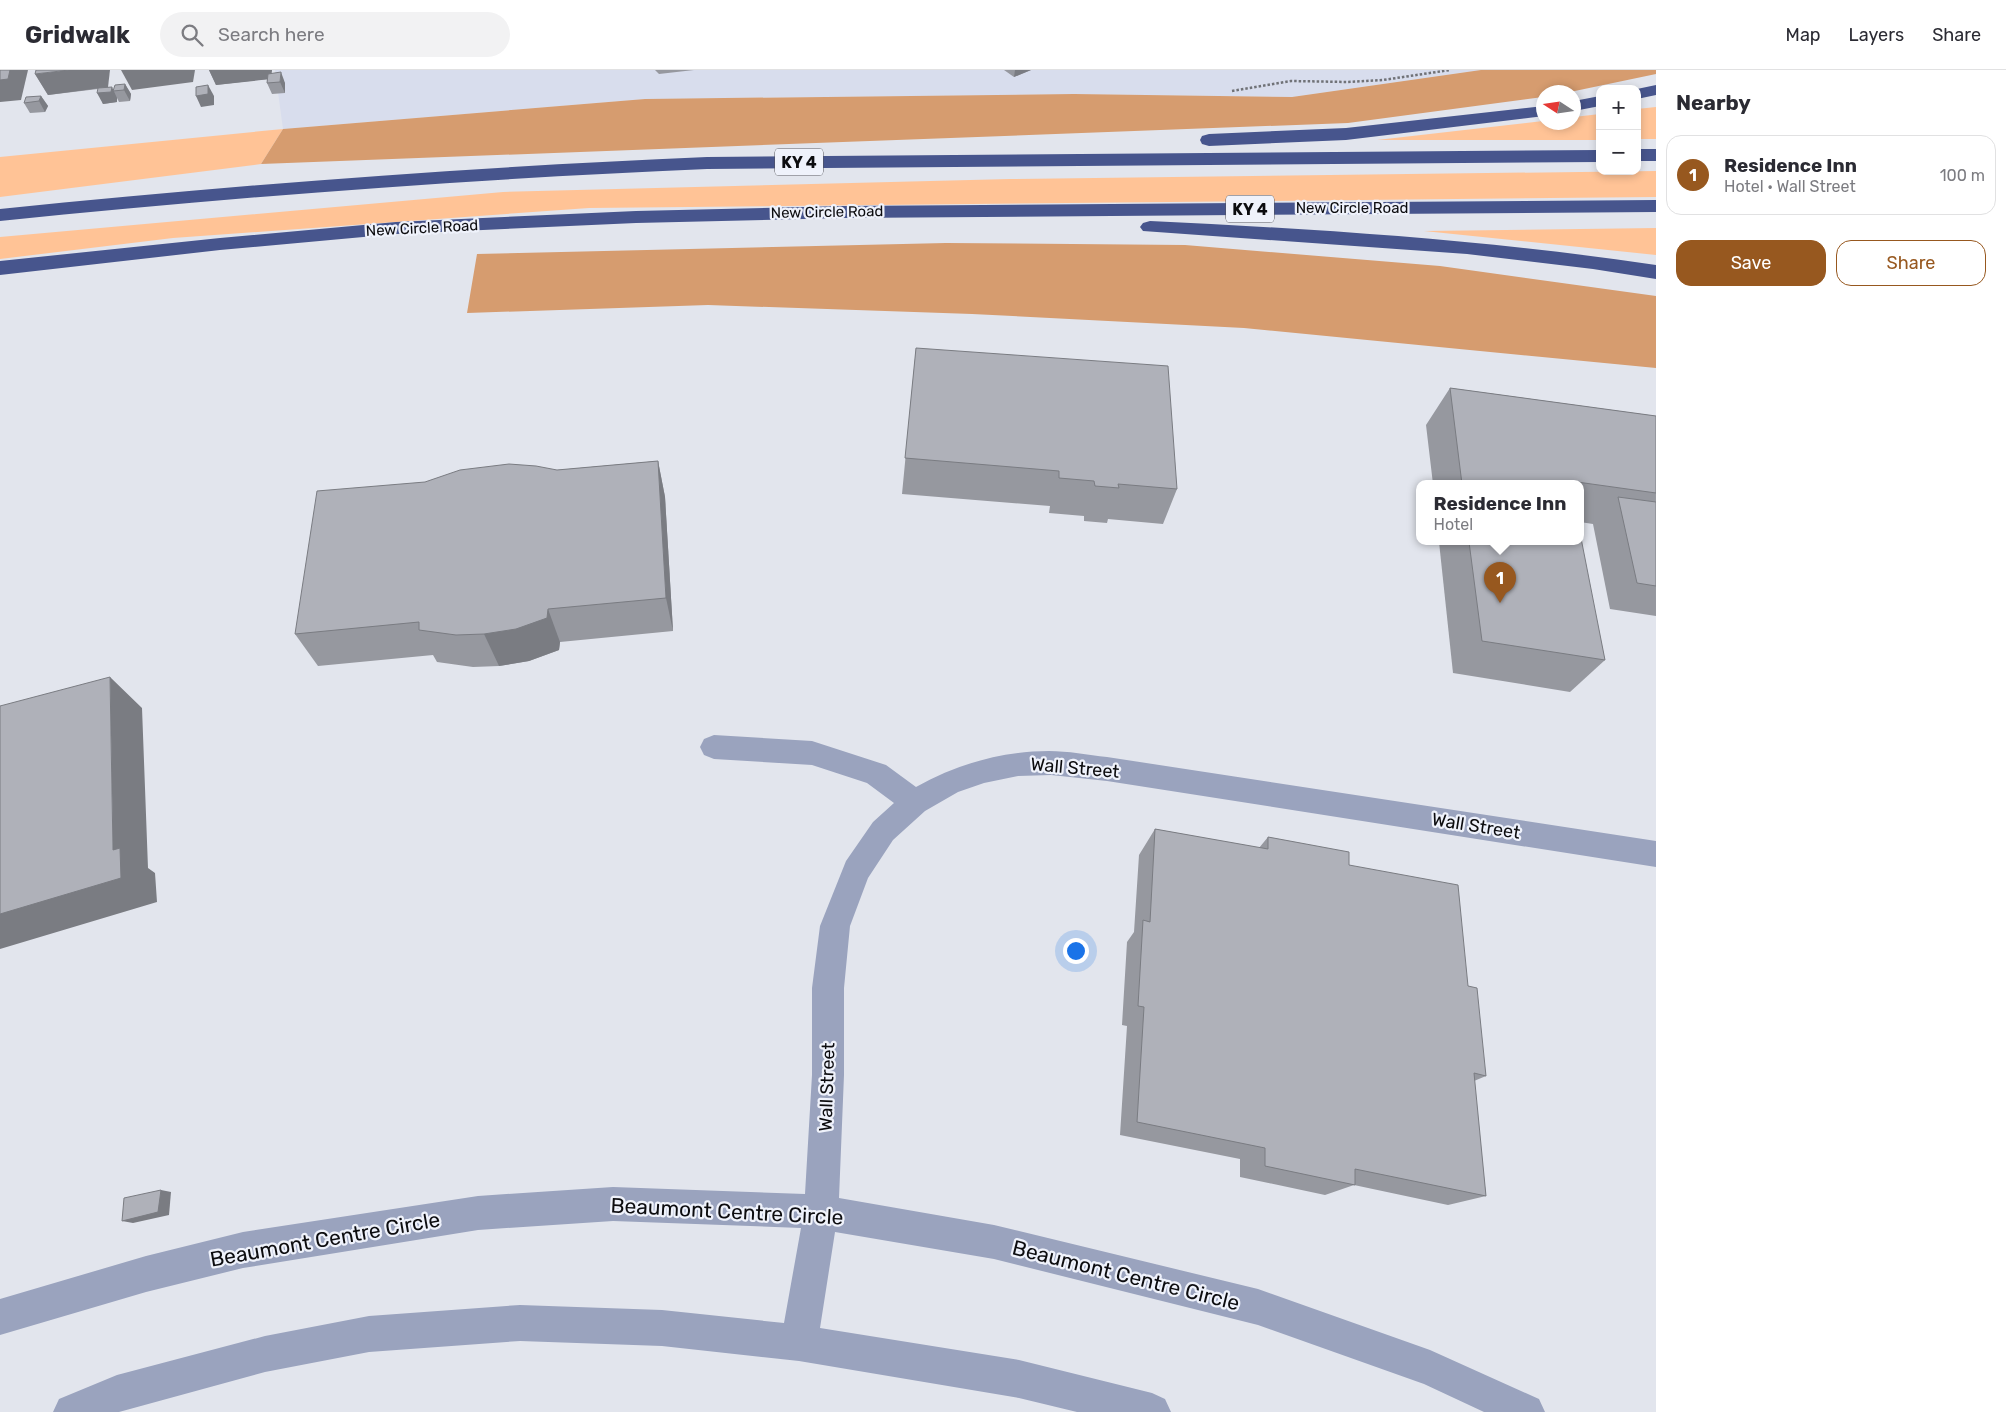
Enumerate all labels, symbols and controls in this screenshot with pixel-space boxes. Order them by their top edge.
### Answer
search box [160,12,510,57]
text: Gridwalk [25,21,130,49]
icon: search [178,21,206,49]
text: Search here [218,23,325,46]
text: Map [1786,24,1821,46]
text: Layers [1849,24,1904,46]
text: Share [1932,24,1981,46]
north arrow [1536,85,1581,130]
map controls [1596,85,1641,175]
button: + [1596,85,1641,130]
text: Nearby [1676,90,1751,115]
button: − [1596,130,1641,175]
road number: KY 4 [775,148,823,175]
text: Residence Inn [1724,154,1857,177]
text: 1 [1689,166,1697,185]
text: 100 m [1940,166,1985,185]
text: Hotel · Wall Street [1724,177,1856,196]
road number: KY 4 [1226,196,1274,222]
street label: New Circle Road [1296,199,1408,217]
street label: New Circle Road [770,202,884,222]
street label: New Circle Road [365,216,479,240]
button: Save [1676,240,1826,286]
button: Share [1836,240,1986,286]
popup [1416,480,1584,545]
text: Residence Inn [1434,492,1566,515]
text: Hotel [1434,515,1473,534]
pin: 1 [1484,562,1516,603]
street label: Wall Street [1030,753,1120,783]
street label: Wall Street [1430,808,1522,844]
your location [1063,938,1089,964]
street label: Wall Street [814,1042,840,1132]
street label: Beaumont Centre Circle [610,1192,844,1230]
street label: Beaumont Centre Circle [208,1206,442,1272]
street label: Beaumont Centre Circle [1010,1235,1242,1315]

